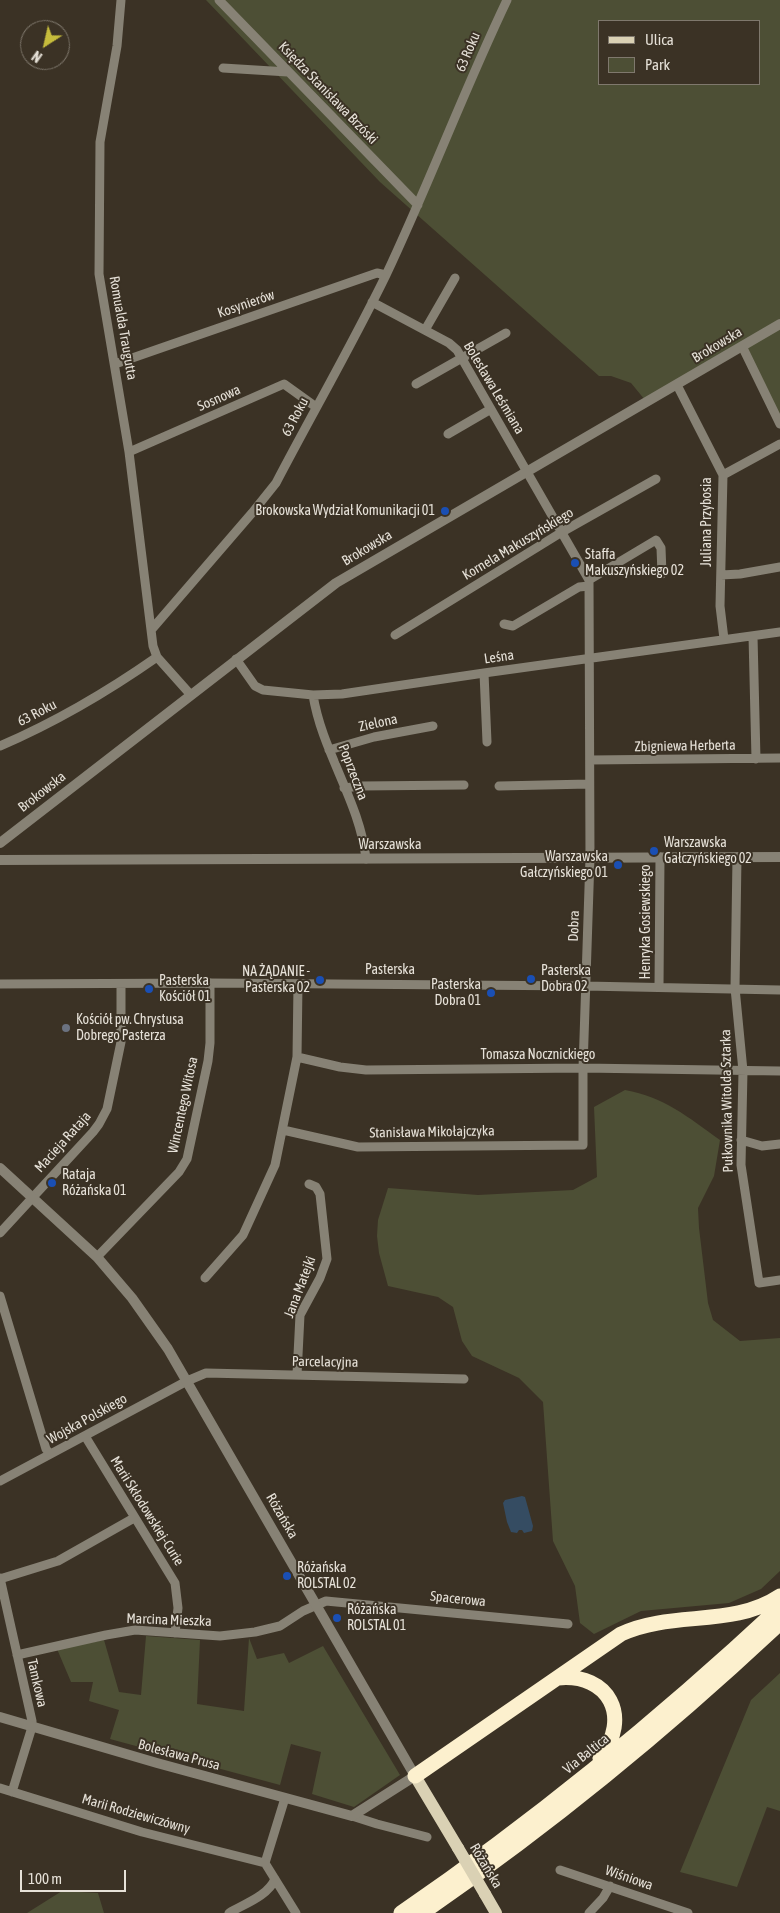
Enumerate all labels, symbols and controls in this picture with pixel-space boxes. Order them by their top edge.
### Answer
north arrow [20,20,70,70]
legend [598,20,760,85]
street label: 63 Roku [452,30,484,74]
text: Ulica [645,31,674,48]
street label: Księdza Stanisława Brzóski [275,38,381,148]
text: N [29,48,45,65]
text: Park [645,56,670,73]
street label: Romualda Traugutta [106,275,140,381]
street label: Kosynierów [215,286,277,322]
street label: Brokowska [689,323,745,367]
street label: Bolesława Leśmiana [460,339,528,437]
street label: Sosnowa [195,381,243,415]
street label: 63 Roku [278,395,312,439]
street label: Juliana Przybosia [699,477,715,567]
place label: Brokowska Wydział Komunikacji 01 [255,503,435,519]
street label: Kornela Makuszyńskiego [459,504,577,584]
marker: Brokowska Wydział Komunikacji 01 [439,505,451,517]
street label: Brokowska [339,526,395,570]
place label: Staffa Makuszyńskiego 02 [585,547,684,580]
marker: Staffa Makuszyńskiego 02 [569,557,581,569]
street label: Leśna [483,647,515,667]
street label: 63 Roku [15,696,59,730]
street label: Zielona [357,711,399,735]
street label: Zbigniewa Herberta [634,737,736,755]
street label: Poprzeczna [335,742,371,802]
street label: Brokowska [15,768,69,816]
place label: Warszawska Gałczyńskiego 02 [664,835,752,868]
street label: Warszawska [359,837,421,853]
marker: Warszawska Gałczyńskiego 02 [648,845,660,857]
place label: Warszawska Gałczyńskiego 01 [520,849,608,882]
marker: Warszawska Gałczyńskiego 01 [612,859,624,871]
street label: Henryka Gosiewskiego [638,864,654,980]
street label: Dobra [565,910,583,942]
street label: Pasterska [365,962,415,978]
place label: Pasterska Dobra 02 [541,963,591,996]
place label: NA ŻĄDANIE - Pasterska 02 [242,964,310,996]
place label: Pasterska Kościół 01 [159,973,211,1006]
marker: Pasterska Dobra 02 [525,973,537,985]
marker: NA ŻĄDANIE - Pasterska 02 [314,974,326,986]
place label: Pasterska Dobra 01 [431,977,481,1010]
marker: Pasterska Kościół 01 [143,983,155,995]
marker: Pasterska Dobra 01 [485,987,497,999]
place label: Kościół pw. Chrystusa Dobrego Pasterza [76,1012,184,1044]
marker: Kościół pw. Chrystusa Dobrego Pasterza [60,1022,72,1034]
street label: Pułkownika Witolda Sztarka [717,1029,737,1173]
street label: Tomasza Nocznickiego [481,1047,595,1063]
street label: Wincentego Witosa [165,1055,201,1155]
street label: Macieja Rataja [31,1108,95,1176]
street label: Stanisława Mikołajczyka [369,1123,495,1141]
place label: Rataja Różańska 01 [62,1167,126,1200]
marker: Rataja Różańska 01 [46,1177,58,1189]
street label: Jana Matejki [281,1254,319,1320]
street label: Parcelacyjna [292,1353,358,1371]
street label: Wojska Polskiego [44,1390,130,1448]
street label: Marii Skłodowskiej-Curie [107,1453,187,1569]
street label: Różańska [262,1490,302,1542]
place label: Różańska ROLSTAL 02 [297,1560,356,1592]
marker: Różańska ROLSTAL 02 [281,1570,293,1582]
street label: Spacerowa [429,1588,487,1610]
place label: Różańska ROLSTAL 01 [347,1602,406,1634]
street label: Marcina Mieszka [126,1610,212,1630]
marker: Różańska ROLSTAL 01 [331,1612,343,1624]
street label: Tamkowa [23,1657,51,1709]
street label: Via Baltica [560,1730,612,1778]
street label: Bolesława Prusa [136,1736,222,1774]
street label: Marii Rodziewiczówny [80,1790,192,1838]
street label: Różańska [466,1841,506,1891]
scale bar [22,1860,129,1892]
street label: Wiśniowa [603,1862,655,1894]
text: 100 m [28,1870,62,1887]

